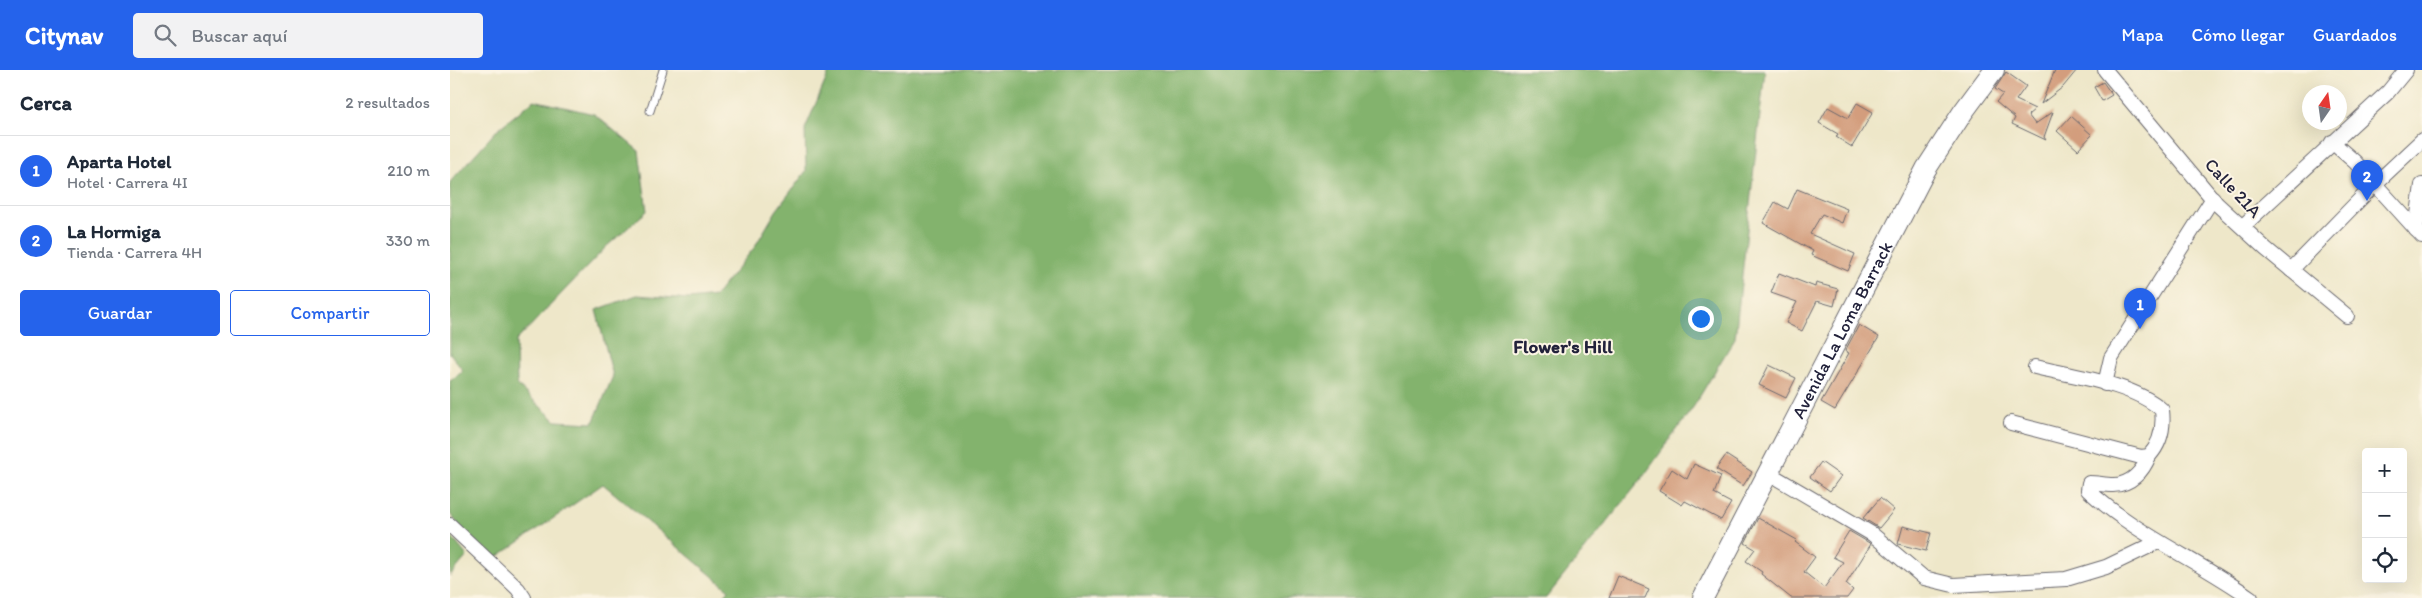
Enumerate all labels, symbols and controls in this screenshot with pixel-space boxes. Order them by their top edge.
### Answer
search box [133,13,483,58]
text: Citynav [25,21,103,50]
icon: search [151,21,179,49]
text: Buscar aquí [191,24,287,47]
text: Mapa [2122,24,2163,46]
text: Cómo llegar [2191,24,2285,46]
text: Guardados [2313,24,2397,46]
north arrow [2302,85,2347,130]
text: Cerca [20,90,72,115]
text: 2 resultados [345,93,430,112]
text: Aparta Hotel [67,150,171,173]
street label: Calle 21A [2200,154,2266,223]
pin: 2 [2351,160,2383,201]
text: 1 [32,161,40,180]
text: 210 m [387,161,430,180]
text: Hotel · Carrera 4I [67,173,188,192]
text: La Hormiga [67,220,161,243]
text: 2 [32,231,40,250]
text: 330 m [386,231,430,250]
street label: Avenida La Loma Barrack [1787,238,1897,422]
text: Tienda · Carrera 4H [67,243,202,262]
pin: 1 [2124,288,2156,329]
button: Guardar [20,290,220,336]
button: Compartir [230,290,430,336]
your location [1688,306,1714,332]
district label: Flower's Hill [1513,335,1613,358]
map controls [2362,448,2407,583]
button: + [2362,448,2407,493]
button: − [2362,493,2407,538]
button: locate [2362,538,2407,583]

